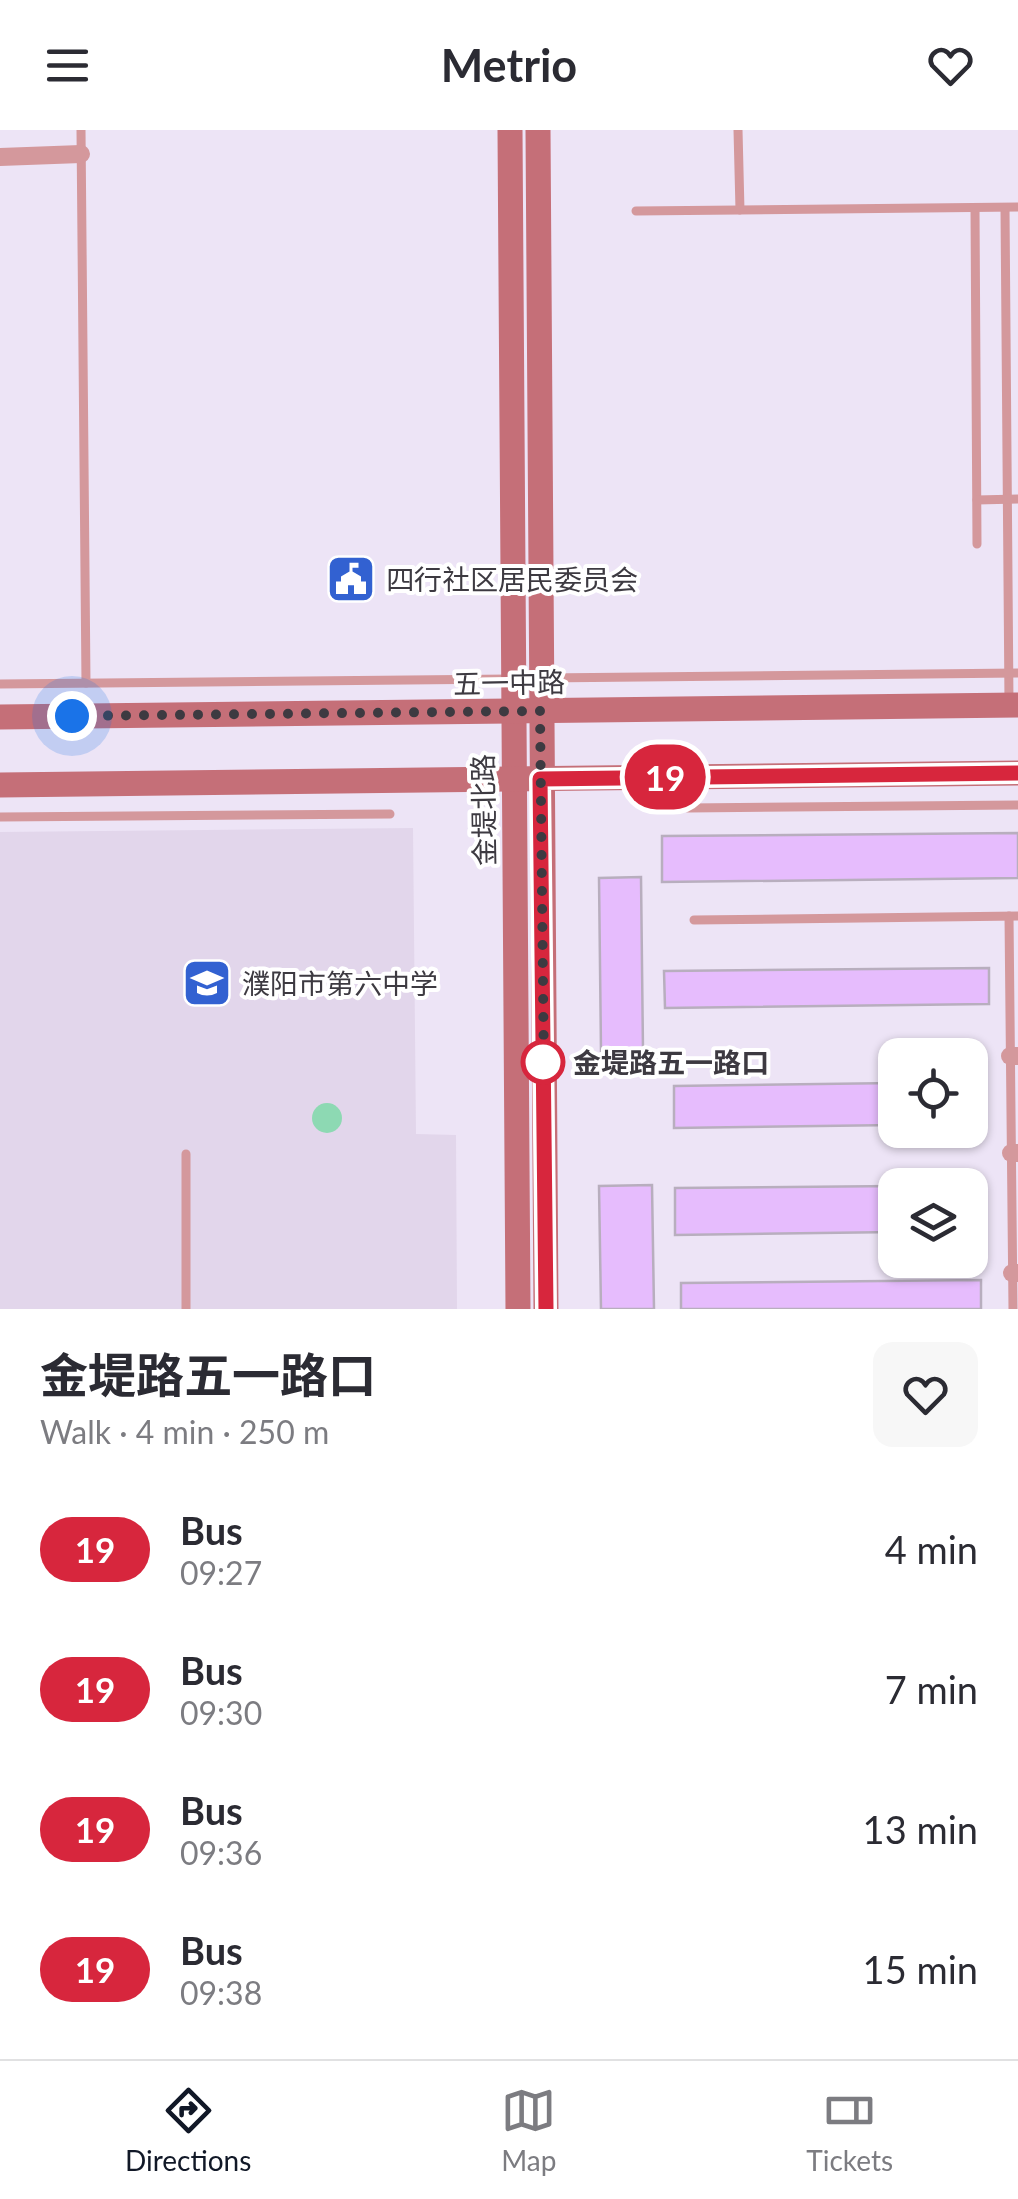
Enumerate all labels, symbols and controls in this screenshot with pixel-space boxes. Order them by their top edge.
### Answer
icon: menu [40,38,95,93]
text: Metrio [441,38,577,92]
icon: heart [923,38,978,93]
public building icon: 四行社区居民委员会 [325,553,377,605]
place label: 四行社区居民委员会 [386,562,638,596]
street label: 五一中路 [453,664,565,700]
your location [47,691,97,741]
line badge: 19 [620,744,710,810]
street label: 金堤北路 [465,754,501,866]
text: 19 [645,756,685,798]
school or university icon: 濮阳市第六中学 [181,957,233,1009]
place label: 濮阳市第六中学 [242,966,438,1000]
map controls [878,1038,988,1278]
button: locate [878,1038,988,1148]
marker: 金堤路五一路口 [522,1041,564,1083]
place label: 金堤路五一路口 [573,1045,769,1079]
button: layers [878,1168,988,1278]
button: heart [873,1342,978,1447]
text: 金堤路五一路口 [40,1346,376,1403]
text: Walk · 4 min · 250 m [40,1412,329,1451]
text: Bus [180,1507,243,1553]
text: 4 min [885,1526,978,1572]
text: 19 [75,1528,115,1570]
text: 09:27 [180,1553,262,1592]
text: Bus [180,1647,243,1693]
text: 7 min [885,1666,978,1712]
text: 19 [75,1668,115,1710]
text: 09:30 [180,1693,262,1732]
text: Bus [180,1787,243,1833]
text: 13 min [863,1806,978,1852]
text: 19 [75,1808,115,1850]
text: 09:36 [180,1833,262,1872]
text: Bus [180,1927,243,1973]
text: 15 min [863,1946,978,1992]
text: 19 [75,1948,115,1990]
text: 09:38 [180,1973,262,2012]
tab: Directions [125,2083,251,2177]
tab: Map [501,2083,556,2177]
tab: Tickets [806,2083,893,2177]

